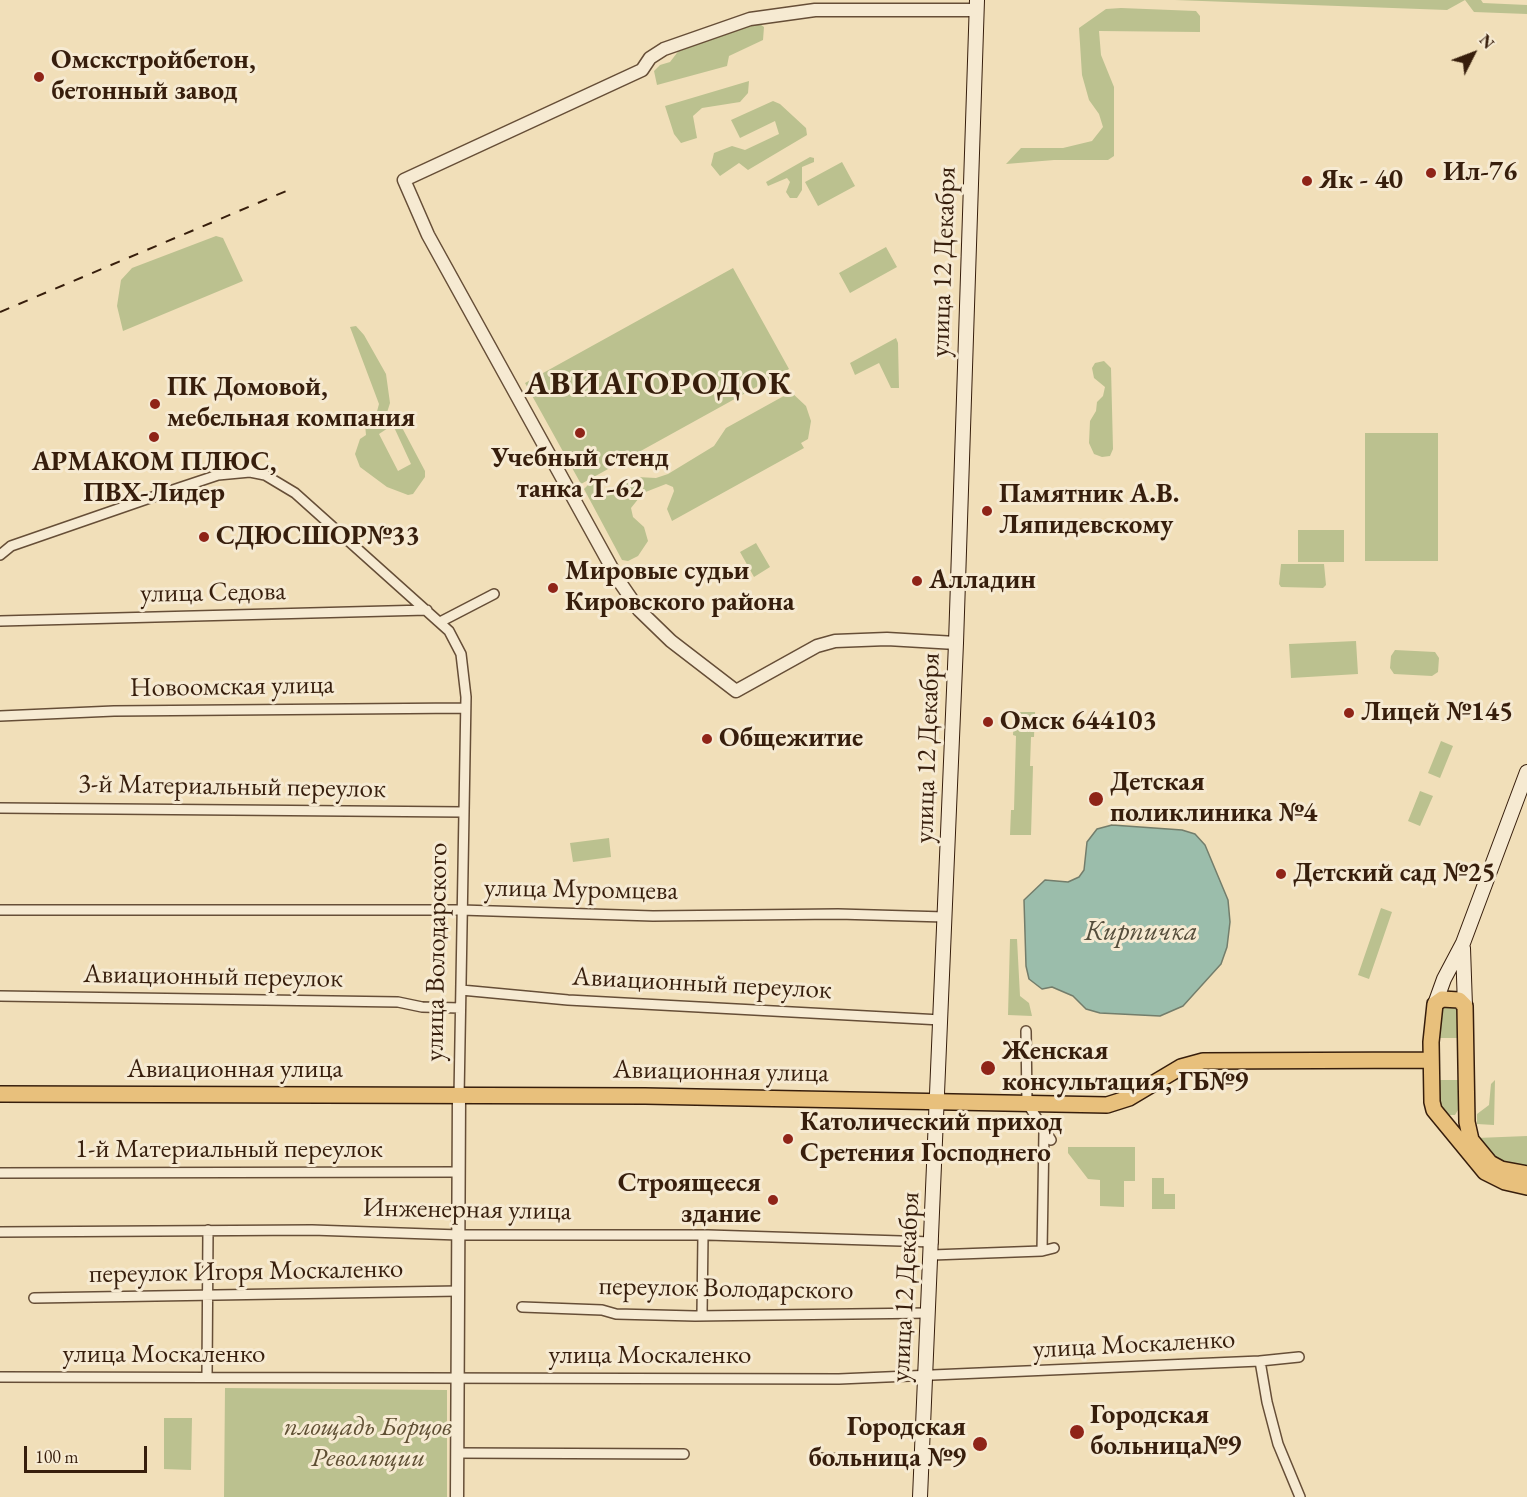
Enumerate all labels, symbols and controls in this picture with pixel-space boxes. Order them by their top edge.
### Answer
north arrow [1443,24,1503,84]
text: N [1475,30,1499,53]
place label: Омскстройбетон, бетонный завод [51,45,256,108]
marker: Омскстройбетон, бетонный завод [32,70,46,84]
place label: Ил-76 [1443,157,1517,189]
place label: Як - 40 [1319,165,1403,197]
street label: улица 12 Декабря [924,166,964,358]
marker: Ил-76 [1424,166,1438,180]
marker: Як - 40 [1300,174,1314,188]
district label: АВИАГОРОДОК [525,365,793,405]
place label: ПК Домовой, мебельная компания [167,372,415,435]
marker: ПК Домовой, мебельная компания [148,397,162,411]
marker: Учебный стенд танка Т-62 [573,426,587,440]
marker: АРМАКОМ ПЛЮС, ПВХ-Лидер [147,430,161,444]
place label: Учебный стенд танка Т-62 [491,443,669,506]
place label: АРМАКОМ ПЛЮС, ПВХ-Лидер [32,447,276,510]
place label: Памятник А.В. Ляпидевскому [999,479,1179,542]
marker: Памятник А.В. Ляпидевскому [980,504,994,518]
place label: СДЮСШОР№33 [216,521,420,553]
marker: СДЮСШОР№33 [197,530,211,544]
place label: Мировые судьи Кировского района [565,556,795,619]
place label: Алладин [929,565,1036,597]
marker: Алладин [910,574,924,588]
street label: улица Седова [140,576,286,610]
marker: Мировые судьи Кировского района [546,581,560,595]
street label: улица 12 Декабря [908,652,948,844]
street label: Новоомская улица [130,669,334,705]
place label: Лицей №145 [1361,697,1513,729]
place label: Омск 644103 [1000,706,1157,738]
marker: Лицей №145 [1342,706,1356,720]
marker: Омск 644103 [981,715,995,729]
place label: Общежитие [719,723,863,755]
marker: Общежитие [700,732,714,746]
place label: Детская поликлиника №4 [1110,767,1317,830]
street label: 3-й Материальный переулок [78,768,386,806]
marker: Детская поликлиника №4 [1087,790,1105,808]
street label: улица Володарского [419,842,455,1062]
place label: Детский сад №25 [1293,858,1496,890]
marker: Детский сад №25 [1274,867,1288,881]
street label: улица Муромцева [484,872,678,908]
water label: Кирпичка [1084,915,1198,949]
street label: Авиационный переулок [83,959,343,995]
street label: Авиационный переулок [571,961,833,1007]
place label: Женская консультация, ГБ№9 [1002,1036,1248,1099]
street label: Авиационная улица [127,1054,343,1086]
street label: Авиационная улица [613,1054,829,1090]
marker: Женская консультация, ГБ№9 [979,1059,997,1077]
place label: Католический приход Сретения Господнего [800,1107,1062,1170]
marker: Католический приход Сретения Господнего [781,1132,795,1146]
street label: 1-й Материальный переулок [75,1134,383,1166]
place label: Строящееся здание [618,1168,761,1231]
street label: улица 12 Декабря [885,1191,927,1383]
street label: Инженерная улица [362,1192,572,1228]
marker: Строящееся здание [766,1193,780,1207]
street label: переулок Игоря Москаленко [89,1253,403,1291]
street label: переулок Володарского [598,1271,854,1307]
street label: улица Москаленко [1032,1324,1236,1366]
street label: улица Москаленко [63,1339,265,1371]
street label: улица Москаленко [549,1340,751,1372]
place label: Городская больница№9 [1090,1400,1241,1463]
park label: площадь Борцов Революции [284,1412,452,1475]
place label: Городская больница №9 [808,1412,966,1475]
marker: Городская больница№9 [1068,1423,1086,1441]
scale bar [27,1434,150,1472]
marker: Городская больница №9 [971,1435,989,1453]
text: 100 m [35,1445,79,1468]

